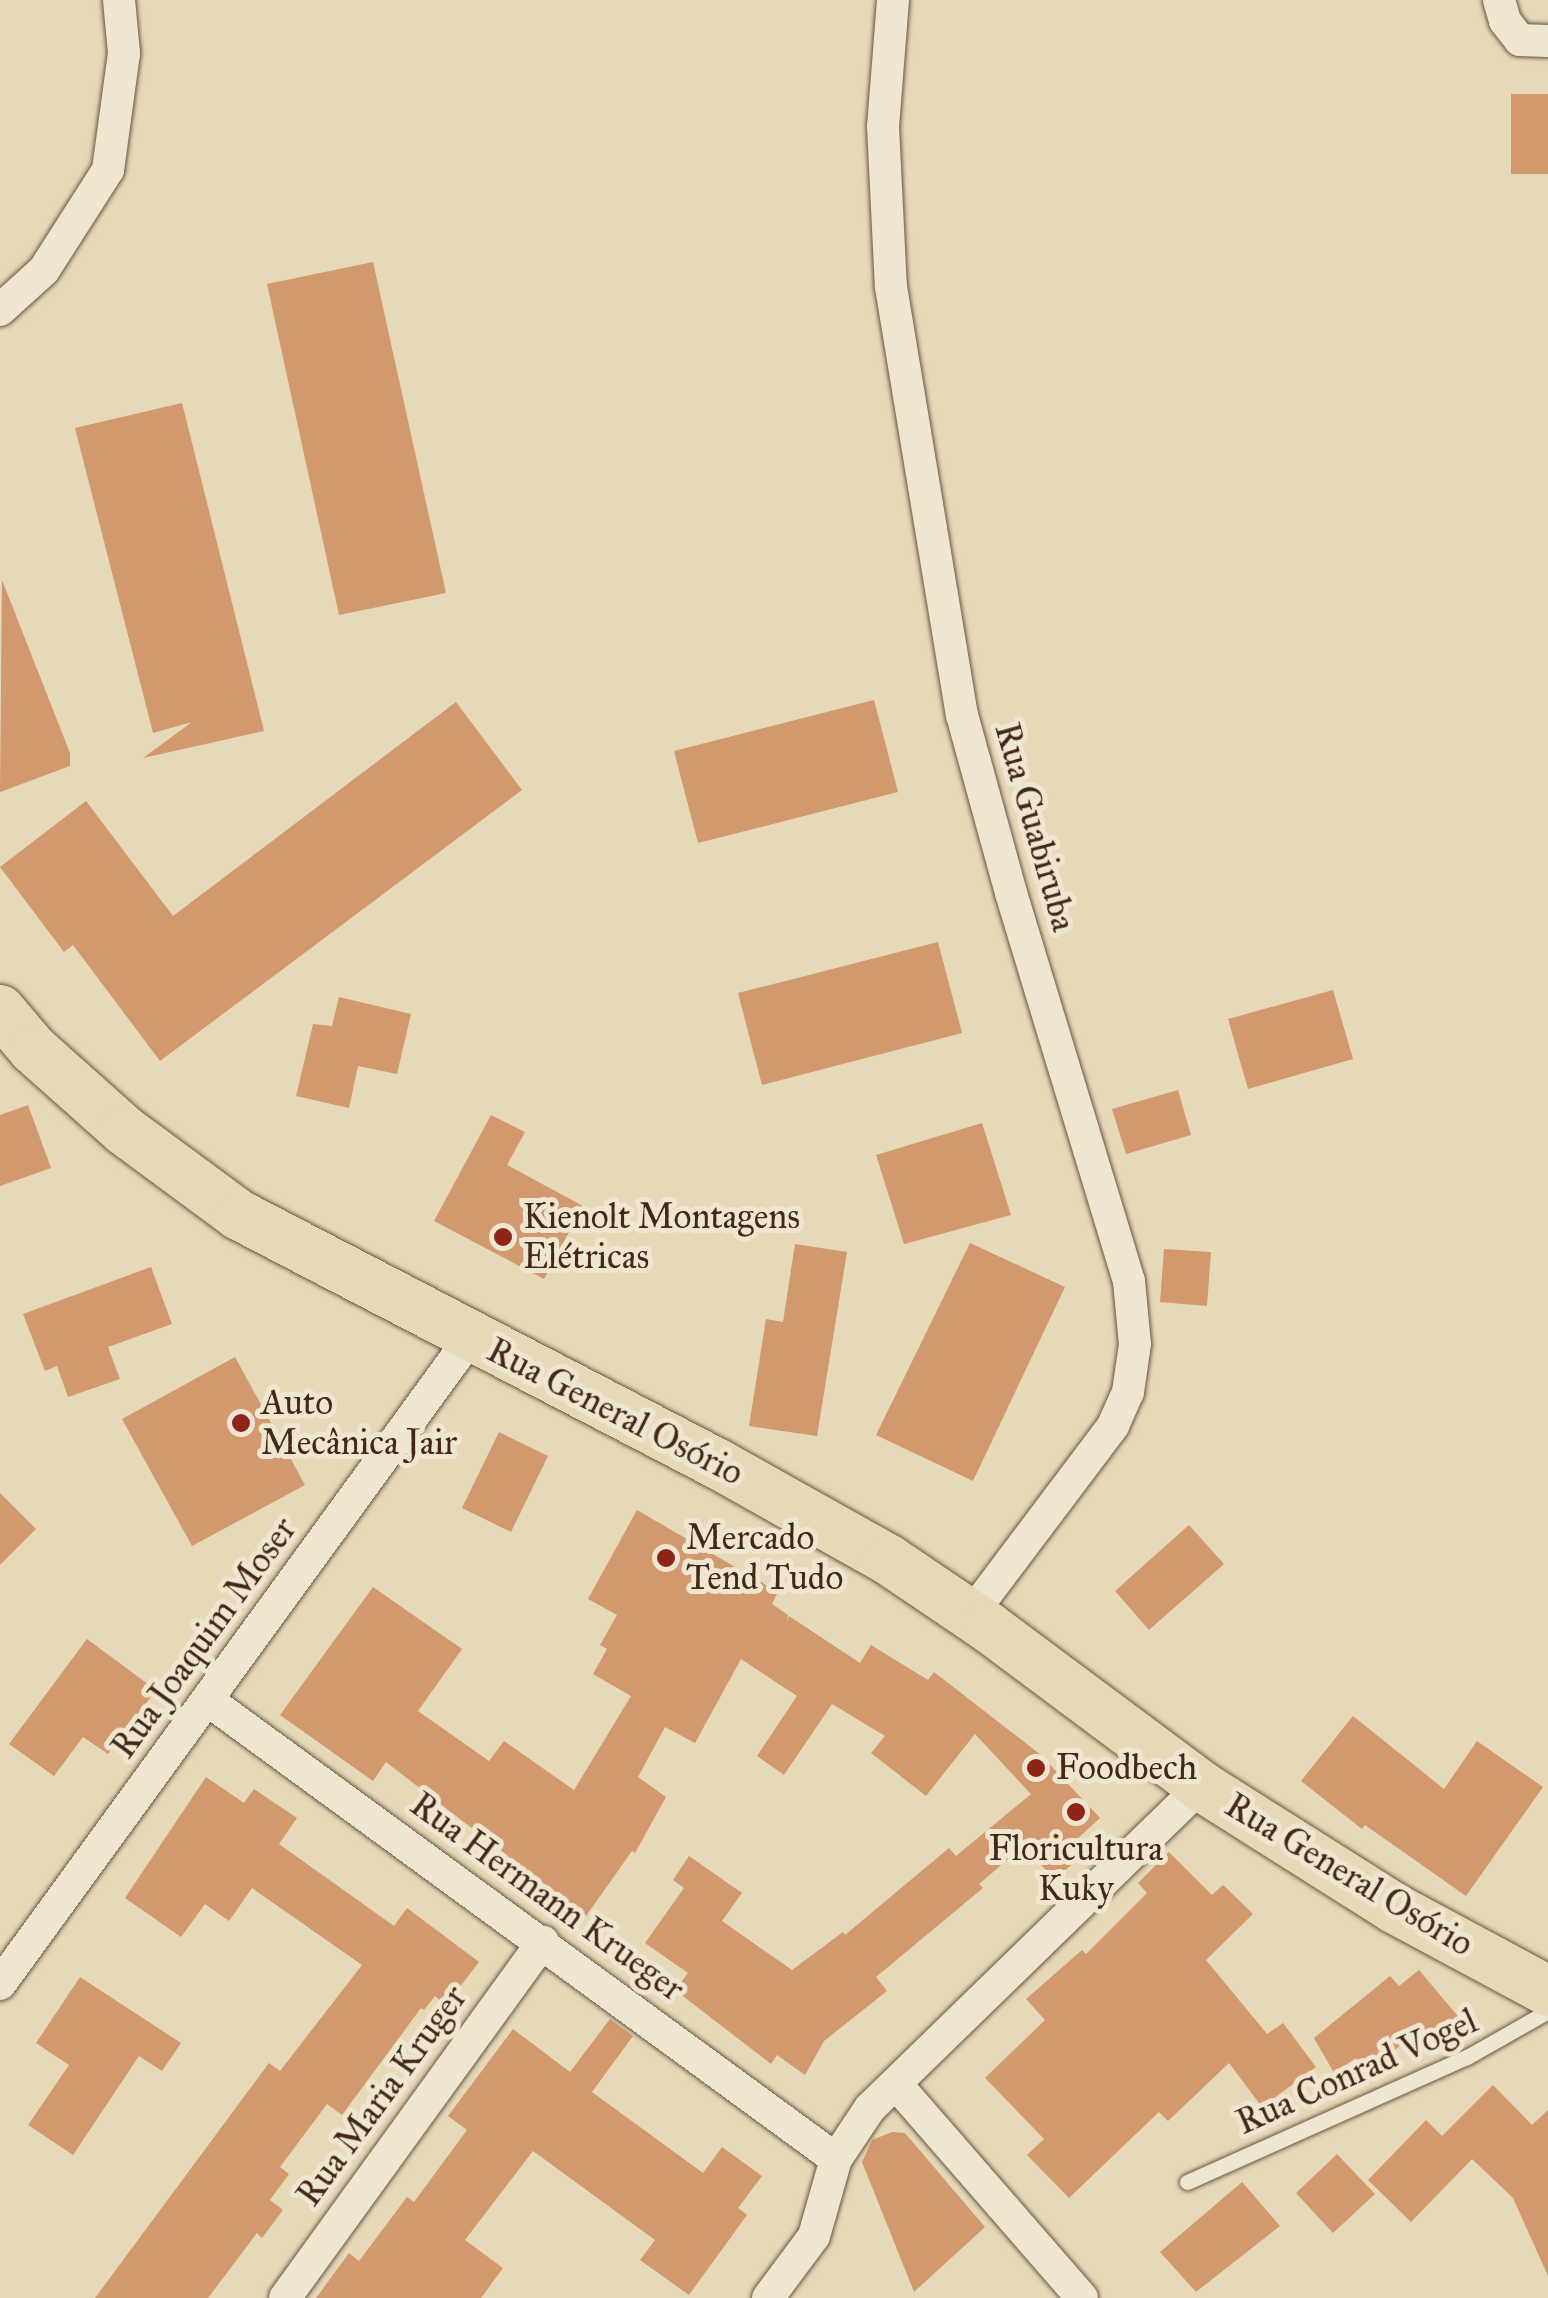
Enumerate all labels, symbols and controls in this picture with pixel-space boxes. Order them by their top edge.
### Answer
street label: Rua Guabiruba [985,718,1085,936]
place label: Kienolt Montagens Elétricas [523,1196,800,1278]
marker: Kienolt Montagens Elétricas [492,1226,514,1248]
street label: Rua General Osório [480,1329,750,1495]
place label: Auto Mecânica Jair [261,1382,457,1464]
marker: Auto Mecânica Jair [230,1412,252,1434]
street label: Rua Joaquim Moser [103,1509,305,1767]
place label: Mercado Tend Tudo [686,1517,843,1599]
marker: Mercado Tend Tudo [655,1547,677,1569]
place label: Foodbech [1056,1747,1197,1789]
marker: Foodbech [1025,1757,1047,1779]
street label: Rua Hermann Krueger [402,1784,692,2010]
street label: Rua General Osório [1218,1784,1480,1966]
marker: Floricultura Kuky [1065,1801,1087,1823]
place label: Floricultura Kuky [989,1828,1163,1910]
street label: Rua Maria Kruger [288,1978,476,2214]
street label: Rua Conrad Vogel [1230,2000,1484,2144]

